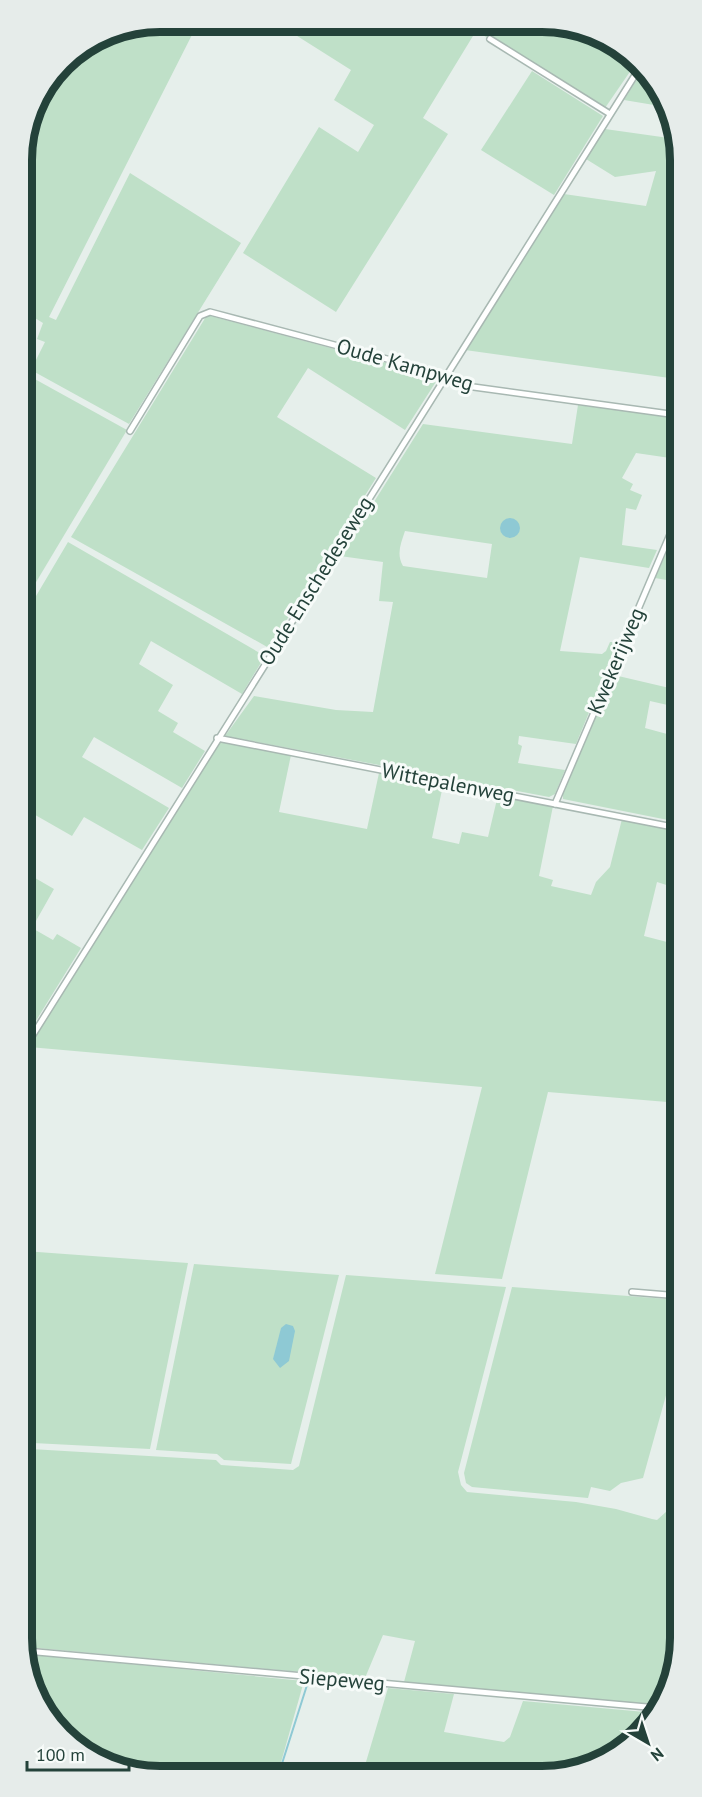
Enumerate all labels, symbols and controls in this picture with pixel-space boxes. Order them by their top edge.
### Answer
street label: Oude Kampweg [334,332,477,397]
street label: Oude Enschedeseweg [253,491,379,670]
street label: Kwekerijweg [581,603,650,718]
street label: Wittepalenweg [379,756,517,809]
street label: Siepeweg [298,1662,386,1697]
north arrow [618,1713,678,1773]
scale bar [27,1734,129,1772]
text: 100 m [36,1743,85,1766]
text: N [647,1744,668,1766]

